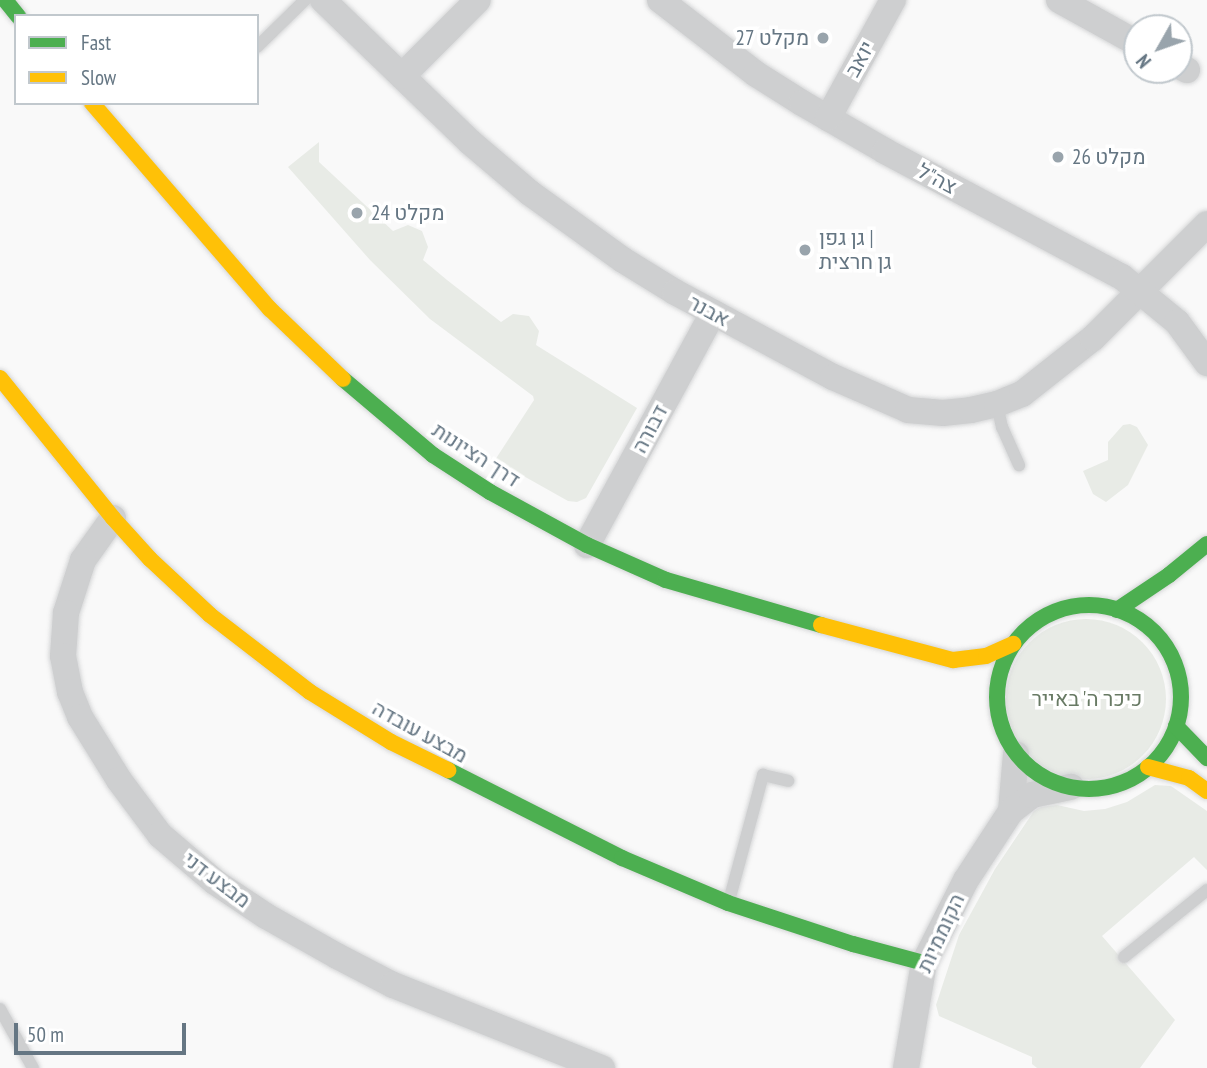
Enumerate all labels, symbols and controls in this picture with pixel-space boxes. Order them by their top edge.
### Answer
legend [14,14,259,105]
north arrow [1123,14,1193,84]
place label: מקלט 27 [736,25,809,51]
text: Fast [81,29,111,56]
marker: מקלט 27 [815,30,831,46]
street label: יואב [840,37,880,81]
text: N [1131,50,1156,73]
text: Slow [81,64,116,91]
place label: מקלט 26 [1072,144,1145,170]
marker: מקלט 26 [1050,149,1066,165]
street label: צה"ל [913,158,961,200]
place label: מקלט 24 [371,200,444,226]
marker: מקלט 24 [349,205,365,221]
place label: גן גפן | גן חרצית [819,225,892,275]
marker: גן גפן | גן חרצית [797,242,813,258]
street label: אבנר [684,290,734,332]
street label: דבורה [627,401,673,457]
street label: דרך הציונות [427,417,525,493]
park label: כיכר ה' באייר [1031,686,1143,712]
street label: מבצע עובדה [368,695,472,769]
street label: מבצע דני [179,847,255,913]
street label: הקוממיות [912,890,970,976]
scale bar [18,1009,189,1052]
text: 50 m [27,1021,64,1048]

